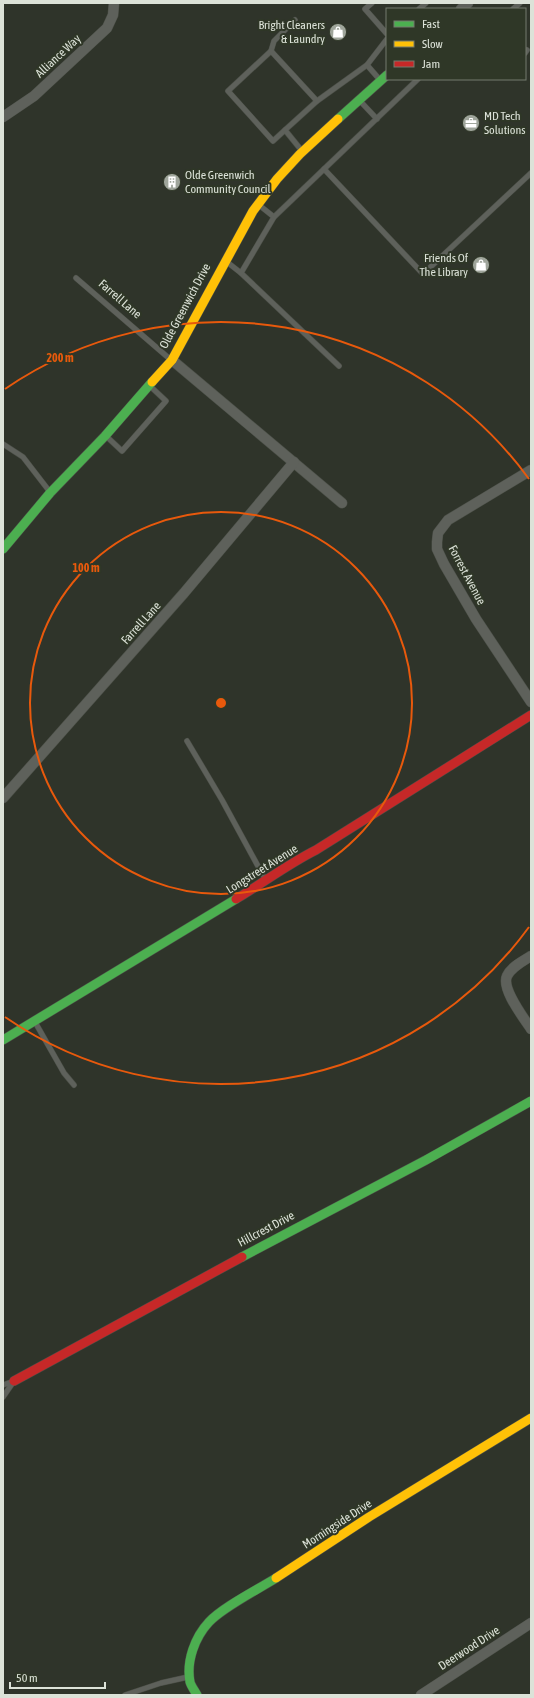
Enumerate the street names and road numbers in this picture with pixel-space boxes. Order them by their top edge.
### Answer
street label: Alliance Way [32,31,84,80]
street label: Olde Greenwich Drive [157,261,213,351]
street label: Farrell Lane [96,277,144,321]
street label: Forrest Avenue [445,543,489,607]
street label: Farrell Lane [118,599,164,647]
street label: Longstreet Avenue [224,841,300,897]
street label: Hillcrest Drive [235,1208,297,1250]
street label: Morningside Drive [300,1496,374,1552]
street label: Deerwood Drive [436,1623,502,1673]

